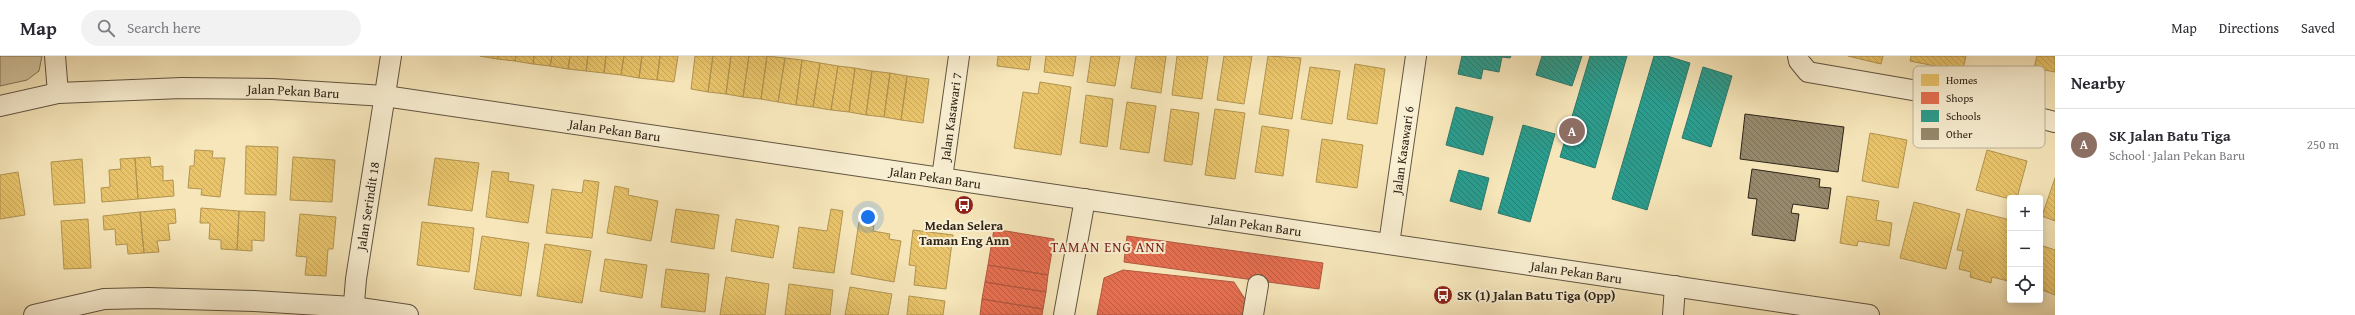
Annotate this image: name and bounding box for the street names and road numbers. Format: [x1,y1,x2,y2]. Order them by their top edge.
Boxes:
street label: Jalan Kasawari 7 [935,71,967,164]
street label: Jalan Pekan Baru [245,80,340,103]
street label: Jalan Kasawari 6 [1387,105,1419,197]
street label: Jalan Pekan Baru [566,114,662,147]
street label: Jalan Serindit 18 [351,160,384,254]
street label: Jalan Pekan Baru [886,161,982,194]
street label: Jalan Pekan Baru [1207,209,1303,241]
street label: Jalan Pekan Baru [1527,256,1623,288]

